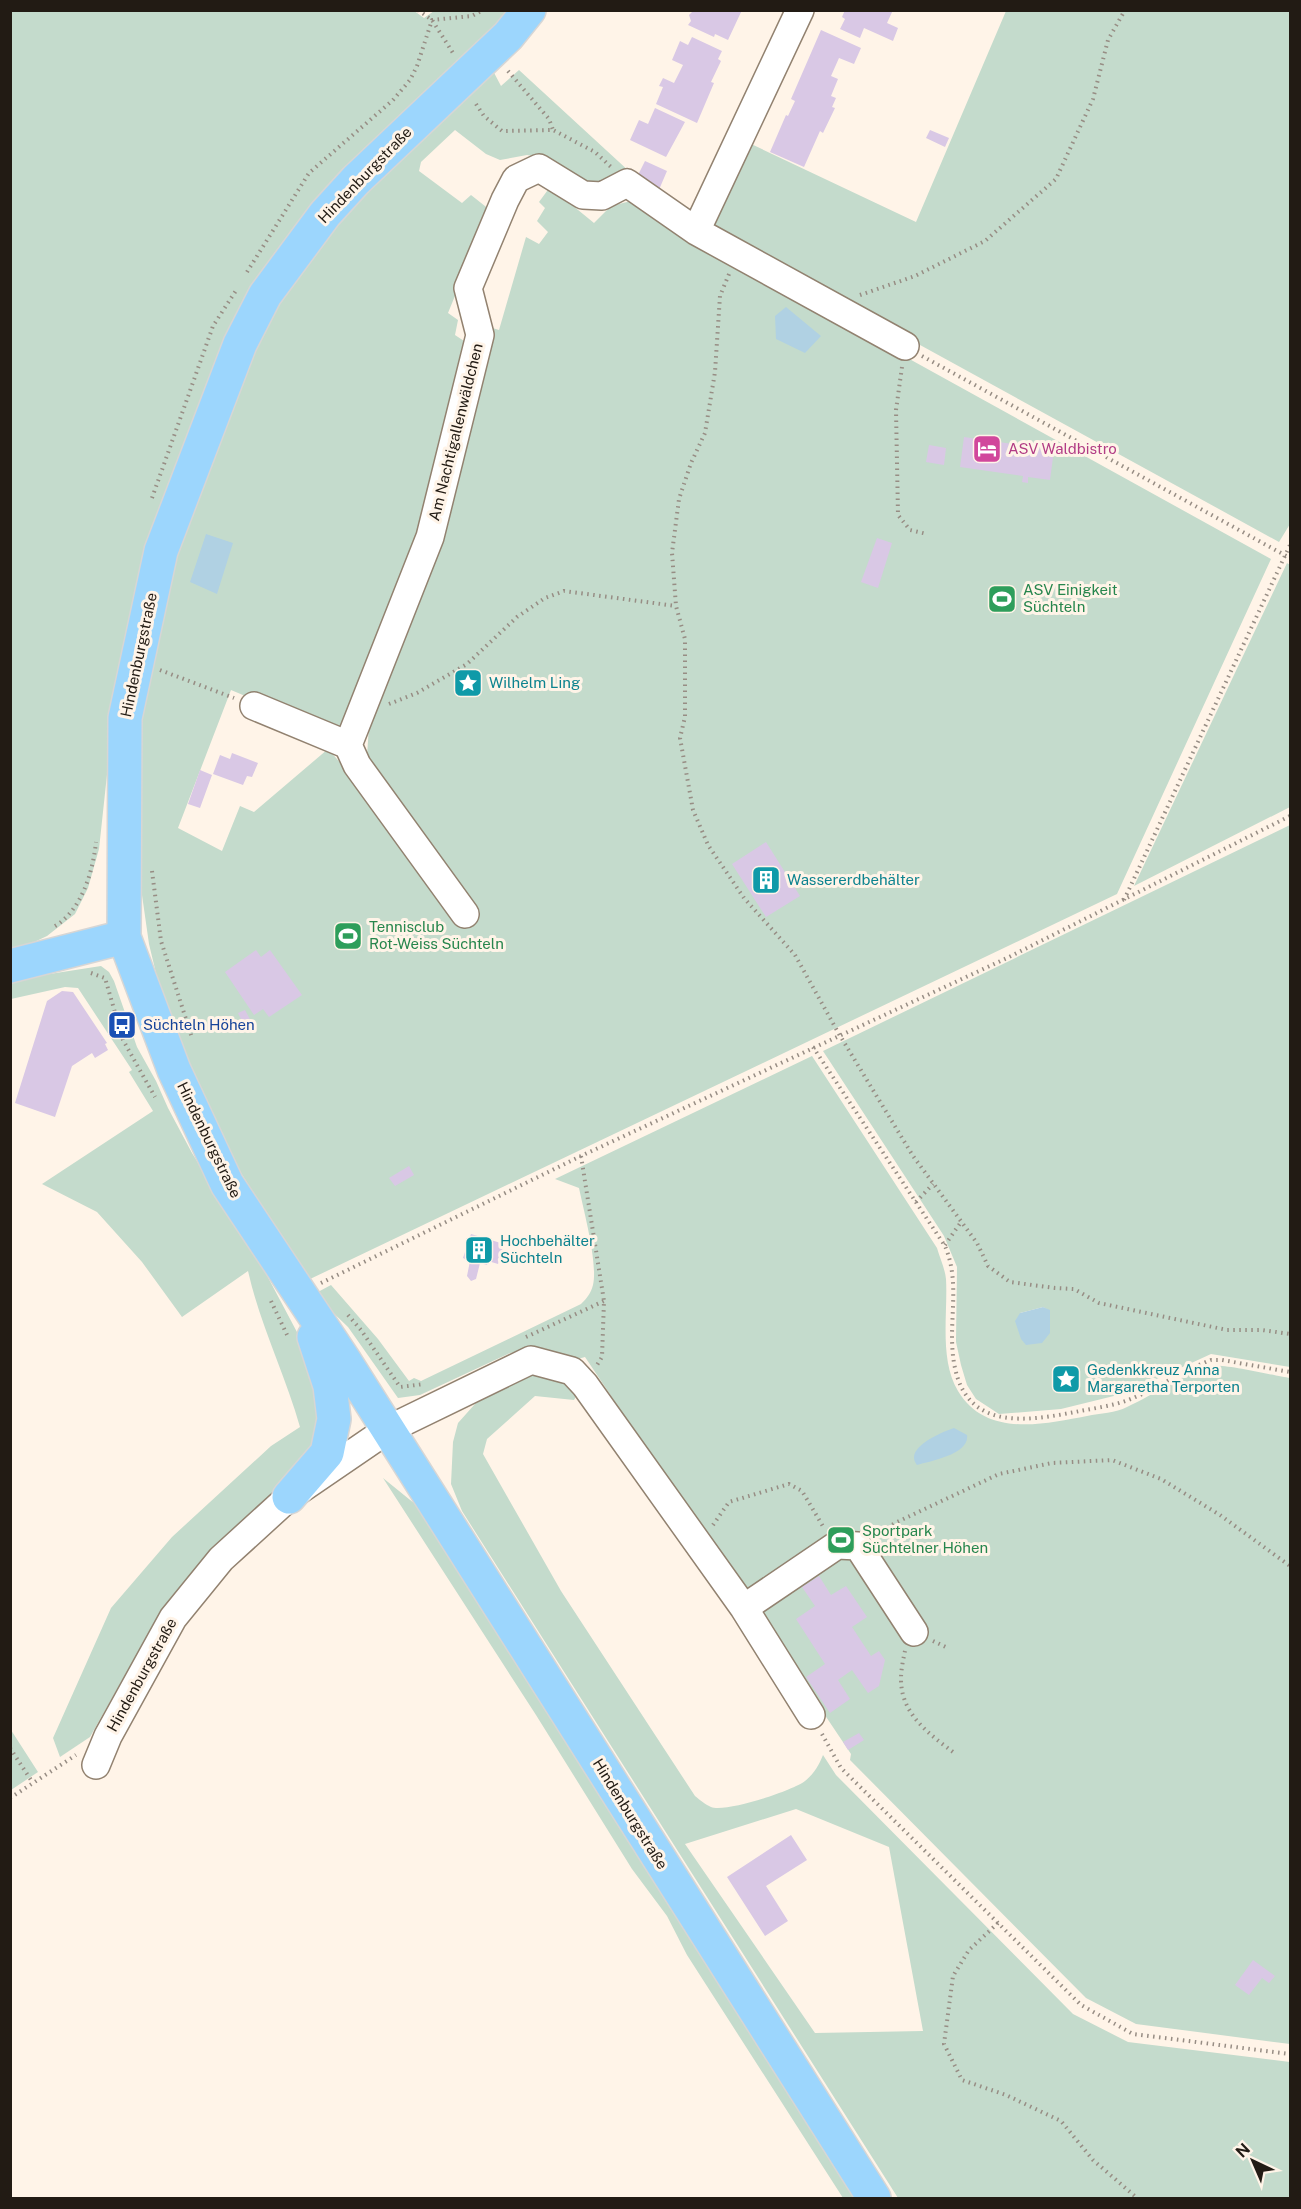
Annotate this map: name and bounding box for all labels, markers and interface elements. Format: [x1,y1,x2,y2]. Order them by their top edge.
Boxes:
street label: Hindenburgstraße [314,123,415,226]
street label: Am Nachtigallenwäldchen [425,341,486,522]
hotel icon: ASV Waldbistro [971,433,1003,465]
place label: ASV Waldbistro [1008,440,1117,457]
place label: ASV Einigkeit Süchteln [1023,581,1118,615]
sports icon: ASV Einigkeit Süchteln [986,583,1018,615]
street label: Hindenburgstraße [117,591,160,719]
place icon: Wilhelm Ling [452,667,484,699]
place label: Wilhelm Ling [489,674,580,691]
building icon: Wassererdbehälter [750,864,782,896]
place label: Wassererdbehälter [787,871,920,888]
place label: Tennisclub Rot-Weiss Süchteln [369,918,504,952]
sports icon: Tennisclub Rot-Weiss Süchteln [332,920,364,952]
bus stop icon: Süchteln Höhen [106,1009,138,1041]
place label: Süchteln Höhen [143,1016,255,1033]
street label: Hindenburgstraße [174,1079,245,1201]
place label: Hochbehälter Süchteln [500,1232,595,1266]
building icon: Hochbehälter Süchteln [463,1234,495,1266]
place label: Gedenkkreuz Anna Margaretha Terporten [1087,1361,1240,1395]
place icon: Gedenkkreuz Anna Margaretha Terporten [1050,1363,1082,1395]
place label: Sportpark Süchtelner Höhen [862,1522,988,1556]
sports icon: Sportpark Süchtelner Höhen [825,1524,857,1556]
street label: Hindenburgstraße [103,1615,180,1734]
street label: Hindenburgstraße [590,1755,671,1872]
north arrow [1223,2131,1283,2191]
text: N [1232,2139,1254,2162]

